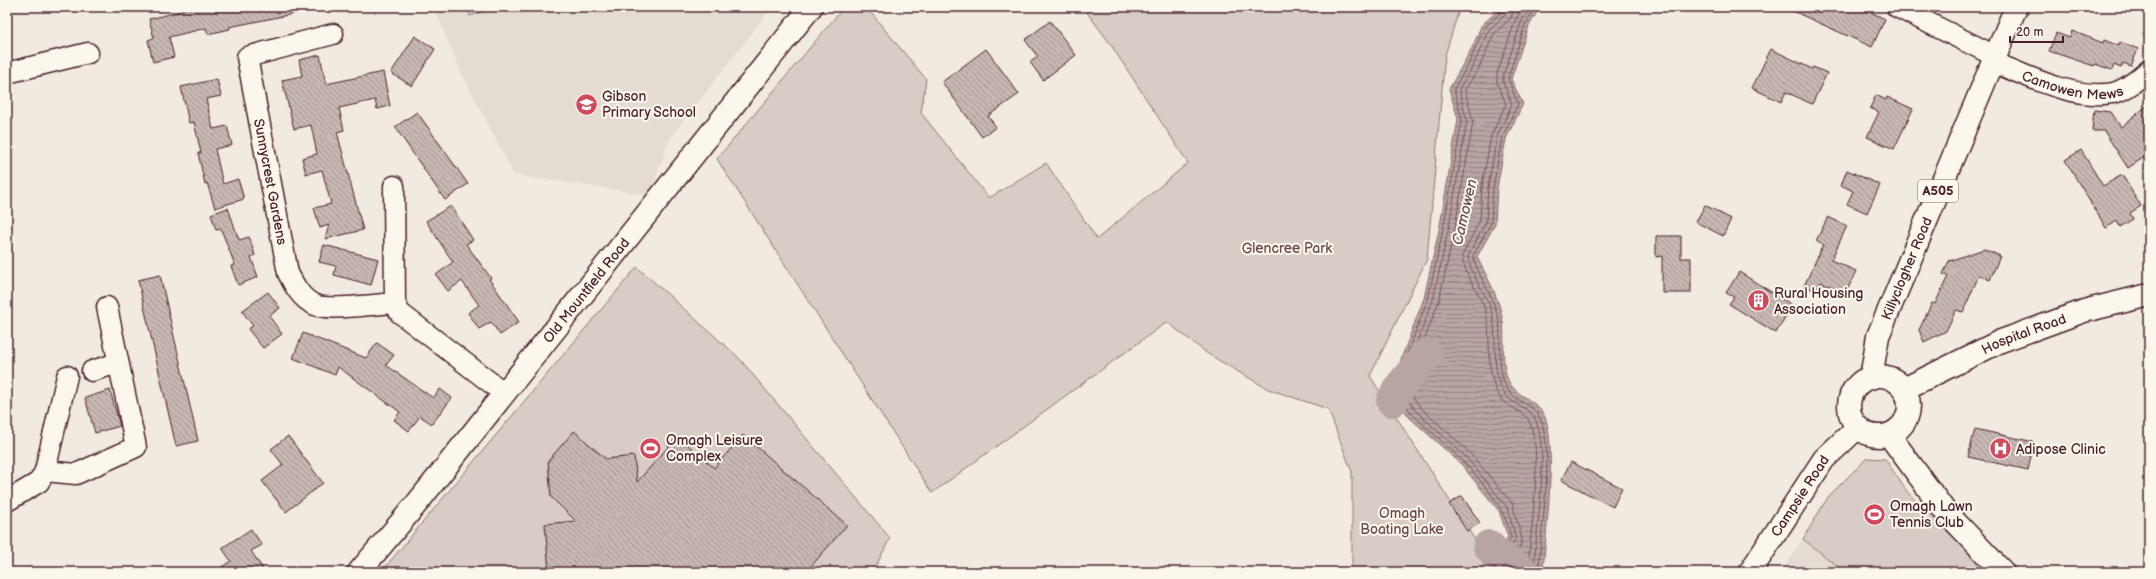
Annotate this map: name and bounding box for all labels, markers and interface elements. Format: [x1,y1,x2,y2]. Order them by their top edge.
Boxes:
scale bar [2010,18,2063,44]
text: 20 m [2016,25,2043,40]
street label: Camowen Mews [2019,67,2126,103]
place label: Gibson Primary School [602,88,696,121]
school or university icon: Gibson Primary School [574,91,600,117]
street label: Sunnycrest Gardens [250,117,291,246]
water label: Camowen [1448,177,1482,247]
road number: A505 [1918,180,1958,202]
street label: Killyclogher Road [1877,214,1935,322]
street label: Old Mountfield Road [539,234,633,346]
park label: Glencree Park [1242,240,1332,257]
place label: Rural Housing Association [1774,285,1863,318]
building icon: Rural Housing Association [1745,288,1771,314]
street label: Hospital Road [1979,310,2068,358]
place label: Omagh Leisure Complex [666,432,763,465]
sports icon: Omagh Leisure Complex [637,435,663,461]
hospital icon: Adipose Clinic [1988,436,2014,462]
place label: Adipose Clinic [2016,441,2106,458]
street label: Campsie Road [1767,452,1833,540]
place label: Omagh Lawn Tennis Club [1890,498,1973,531]
sports icon: Omagh Lawn Tennis Club [1861,501,1887,527]
park label: Omagh Boating Lake [1360,505,1444,538]

